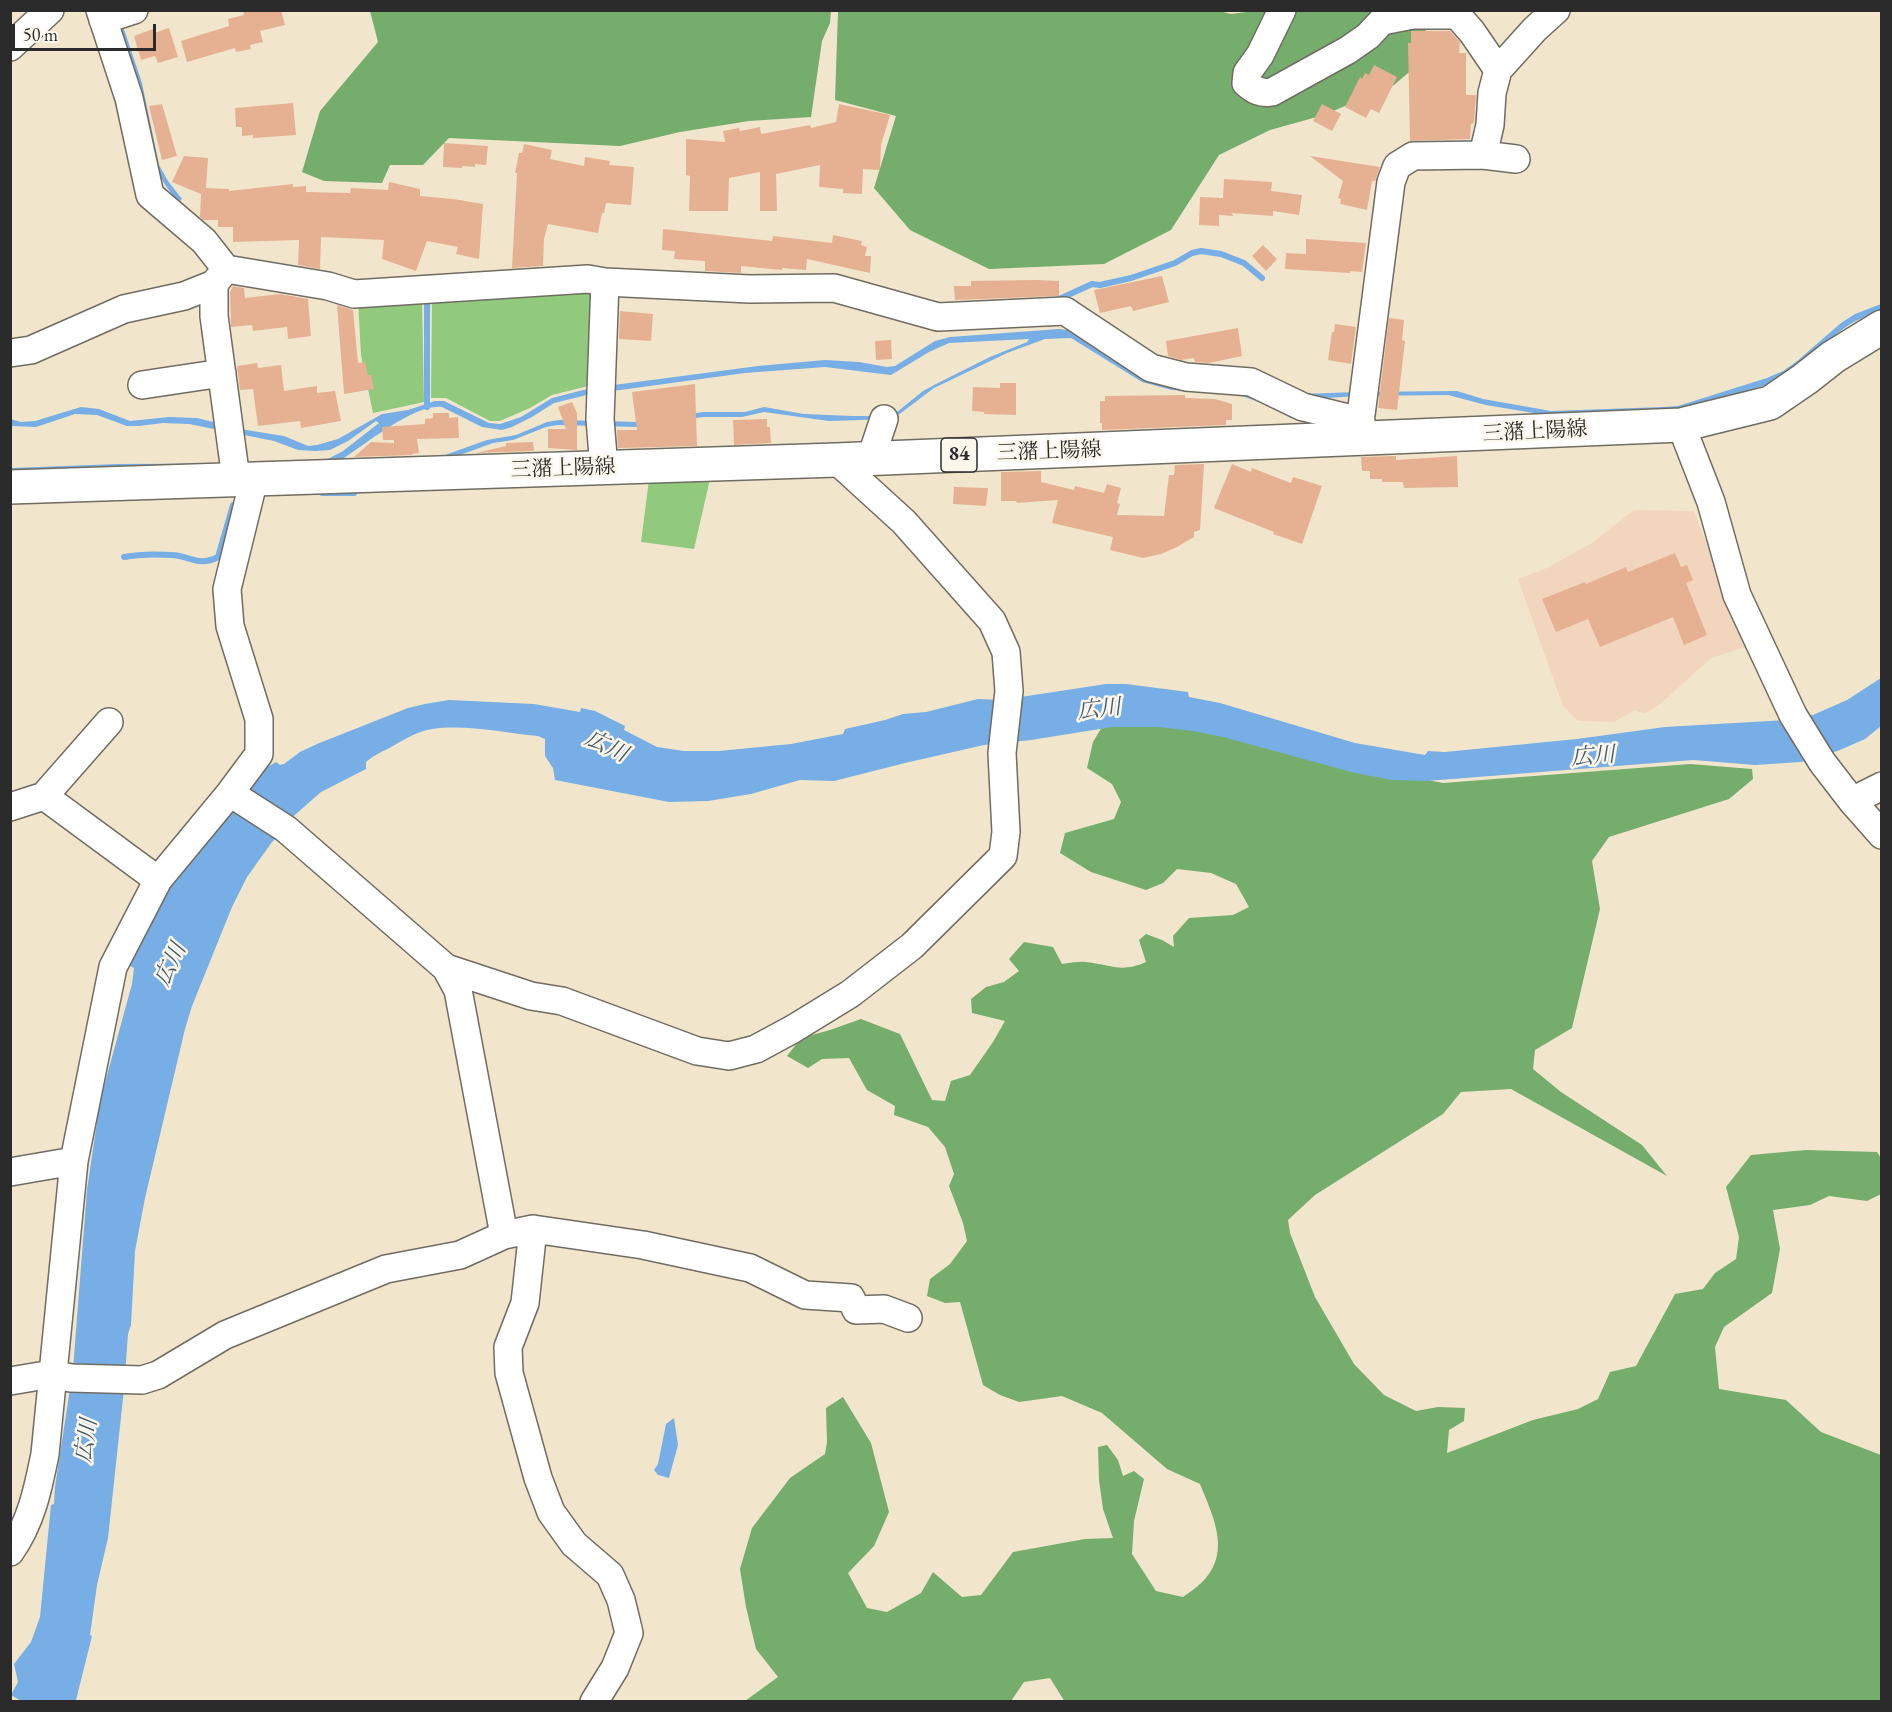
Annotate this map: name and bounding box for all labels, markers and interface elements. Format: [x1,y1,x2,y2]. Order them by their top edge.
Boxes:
scale bar [15,12,159,50]
text: 50 m [23,23,58,46]
street label: 三潴上陽線 [1482,417,1588,447]
road number: 84 [941,438,977,472]
street label: 三潴上陽線 [996,438,1102,466]
street label: 三潴上陽線 [510,455,616,483]
water label: 広川 [1076,694,1122,726]
water label: 広川 [580,726,632,768]
water label: 広川 [1570,742,1616,772]
water label: 広川 [150,939,192,991]
water label: 広川 [71,1417,103,1465]

